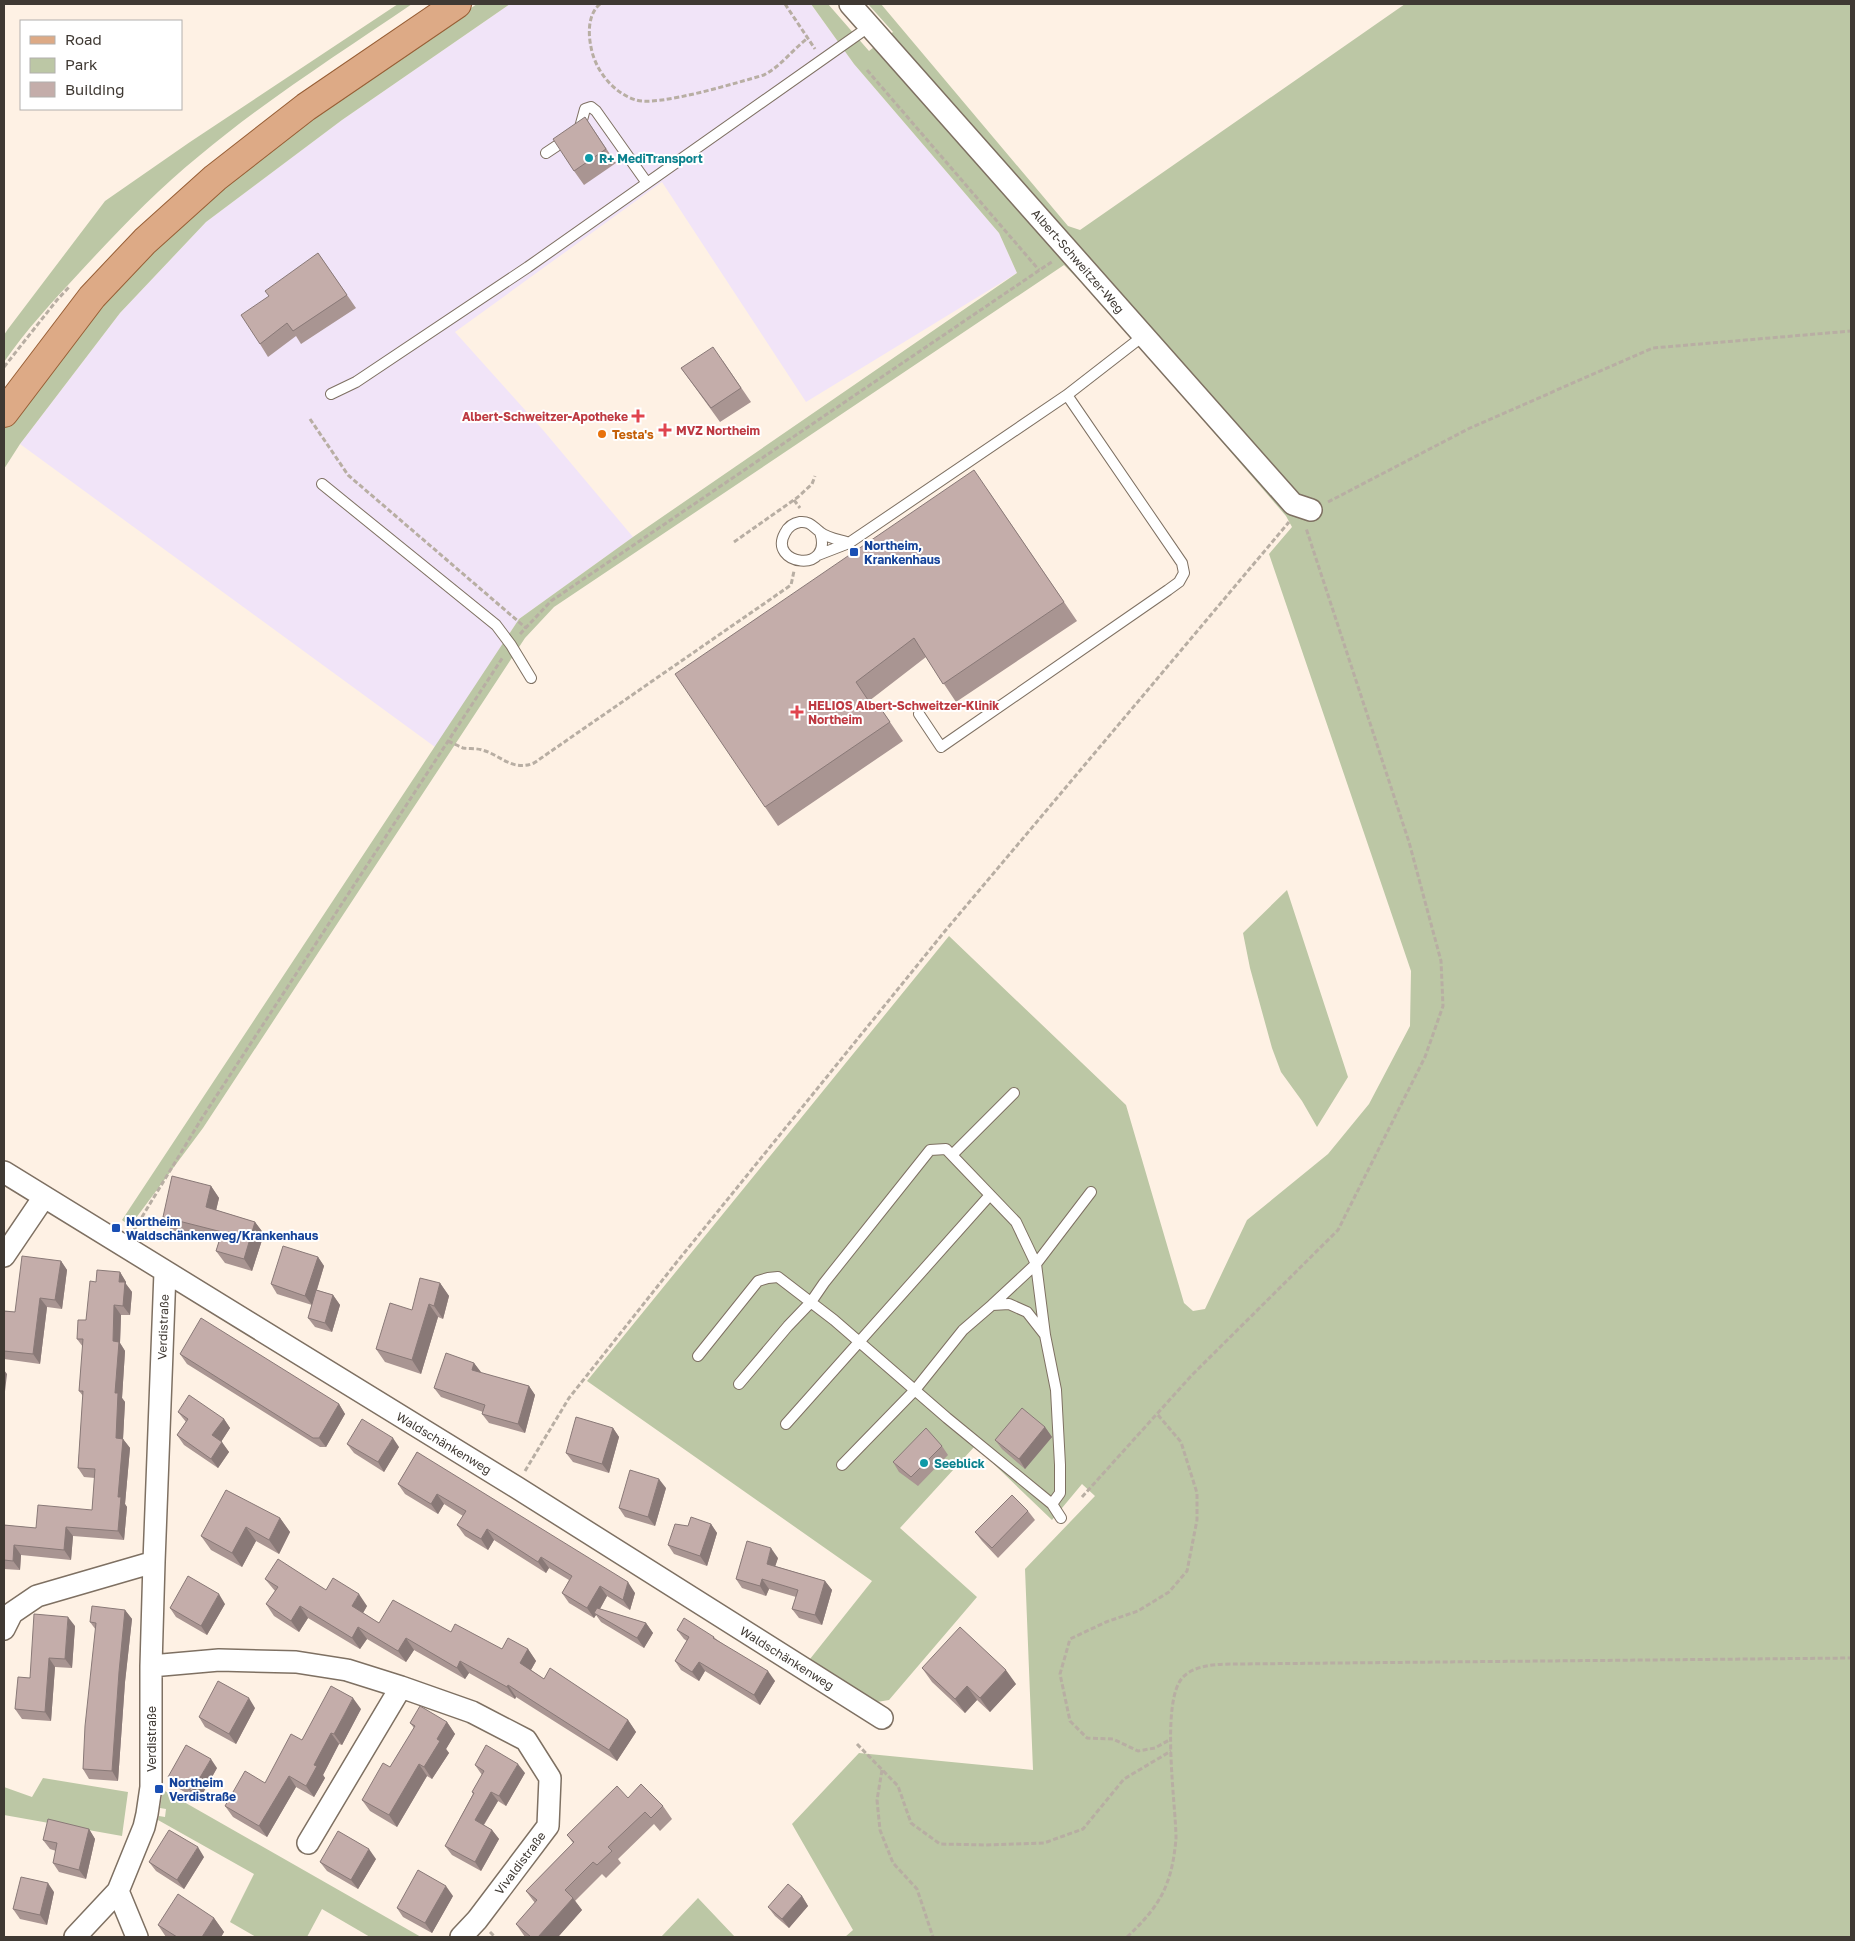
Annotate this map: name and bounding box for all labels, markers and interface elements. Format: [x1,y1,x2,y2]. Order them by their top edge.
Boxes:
legend [20,20,182,110]
text: Road [65,30,102,48]
text: Park [65,55,98,73]
text: Building [65,80,125,98]
place label: R+ MediTransport [599,151,703,166]
marker: R+ MediTransport [583,152,595,164]
street label: Albert-Schweitzer-Weg [1029,206,1127,316]
place label: Albert-Schweitzer-Apotheke [462,409,628,424]
marker: Albert-Schweitzer-Apotheke [632,410,644,422]
marker: MVZ Northeim [658,423,672,437]
place label: MVZ Northeim [676,423,760,438]
place label: Testa's [612,427,654,442]
marker: Testa's [596,428,608,440]
place label: Northeim, Krankenhaus [864,538,941,567]
marker: Northeim, Krankenhaus [848,546,860,558]
place label: HELIOS Albert-Schweitzer-Klinik Northeim [808,698,999,727]
marker: HELIOS Albert-Schweitzer-Klinik Northeim [790,705,804,719]
place label: Northeim Waldschänkenweg/Krankenhaus [126,1214,319,1243]
marker: Northeim Waldschänkenweg/Krankenhaus [110,1222,122,1234]
street label: Verdistraße [154,1294,172,1360]
street label: Waldschänkenweg [394,1409,494,1477]
place label: Seeblick [934,1456,985,1471]
marker: Seeblick [918,1457,930,1469]
street label: Waldschänkenweg [737,1623,837,1693]
street label: Verdistraße [144,1706,159,1772]
place label: Northeim Verdistraße [169,1775,236,1804]
marker: Northeim Verdistraße [153,1783,165,1795]
street label: Vivaldistraße [491,1828,549,1898]

